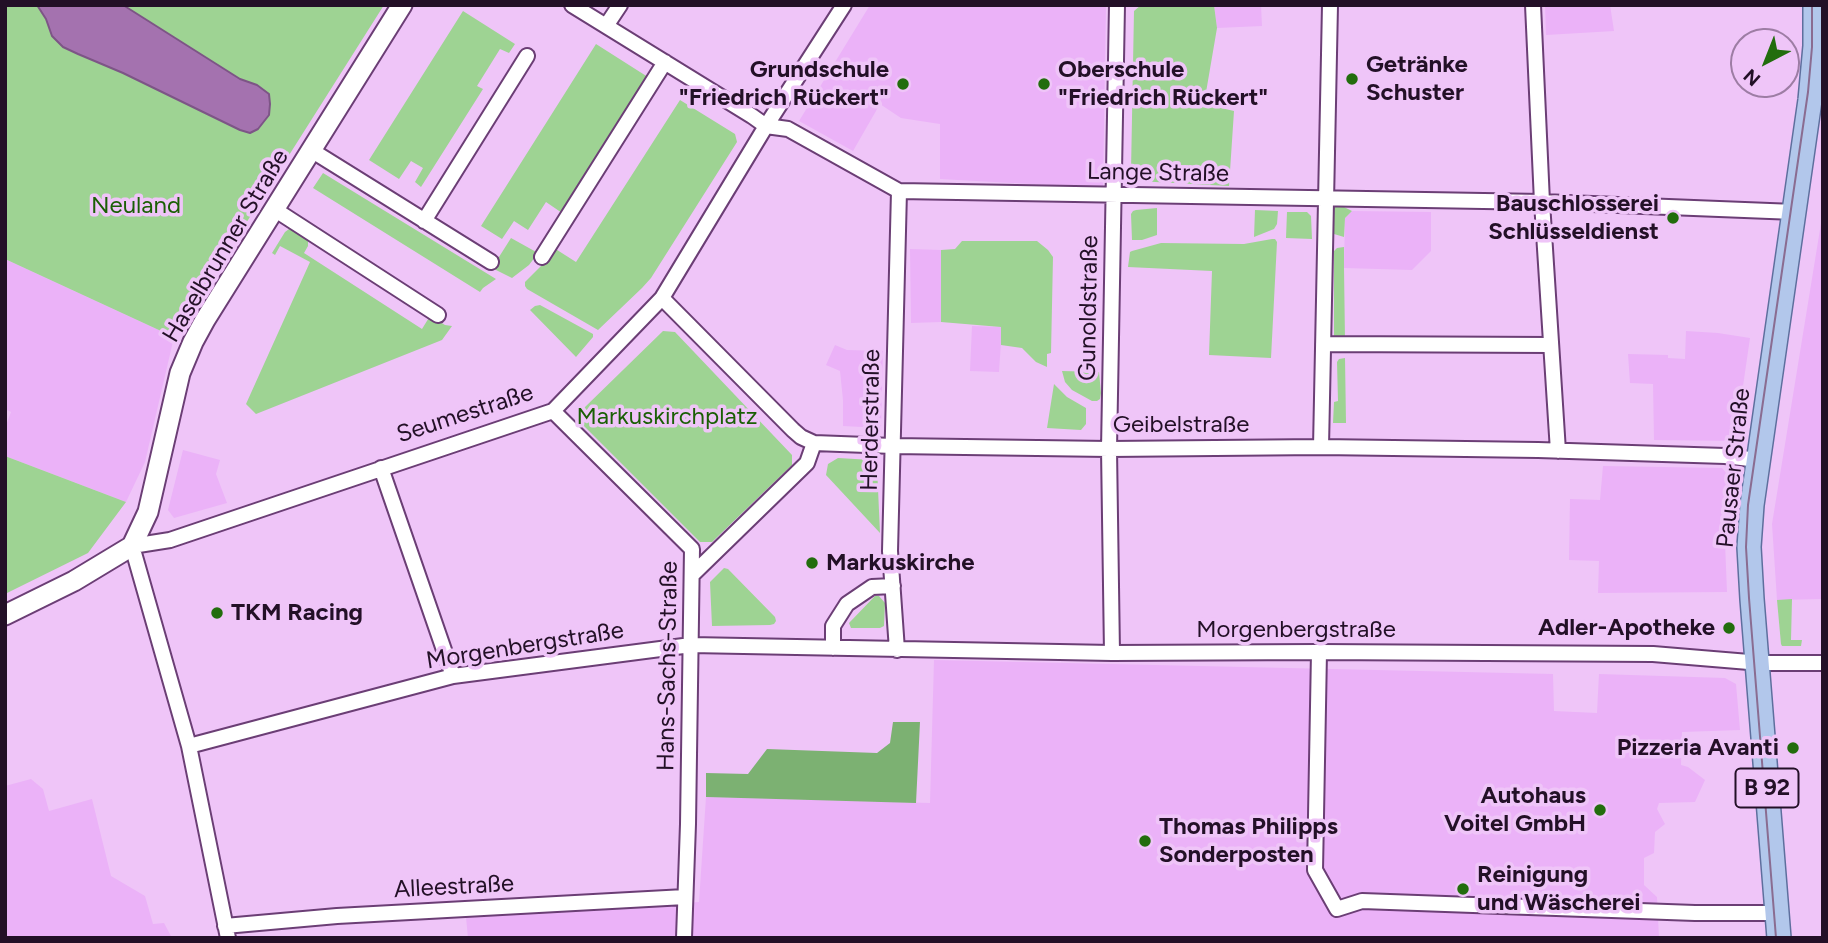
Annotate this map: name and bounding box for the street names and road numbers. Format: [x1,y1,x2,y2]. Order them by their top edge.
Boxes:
street label: Haselbrunner Straße [157,144,295,348]
street label: Lange Straße [1087,157,1229,189]
street label: Gunoldstraße [1073,235,1105,381]
street label: Herderstraße [855,349,887,491]
street label: Seumestraße [393,378,537,450]
street label: Pausaer Straße [1711,387,1757,549]
street label: Geibelstraße [1113,411,1249,439]
street label: Hans-Sachs-Straße [652,561,684,771]
street label: Morgenbergstraße [424,616,626,676]
street label: Morgenbergstraße [1196,616,1396,644]
road number: B 92 [1736,768,1798,808]
street label: Alleestraße [393,869,515,905]

